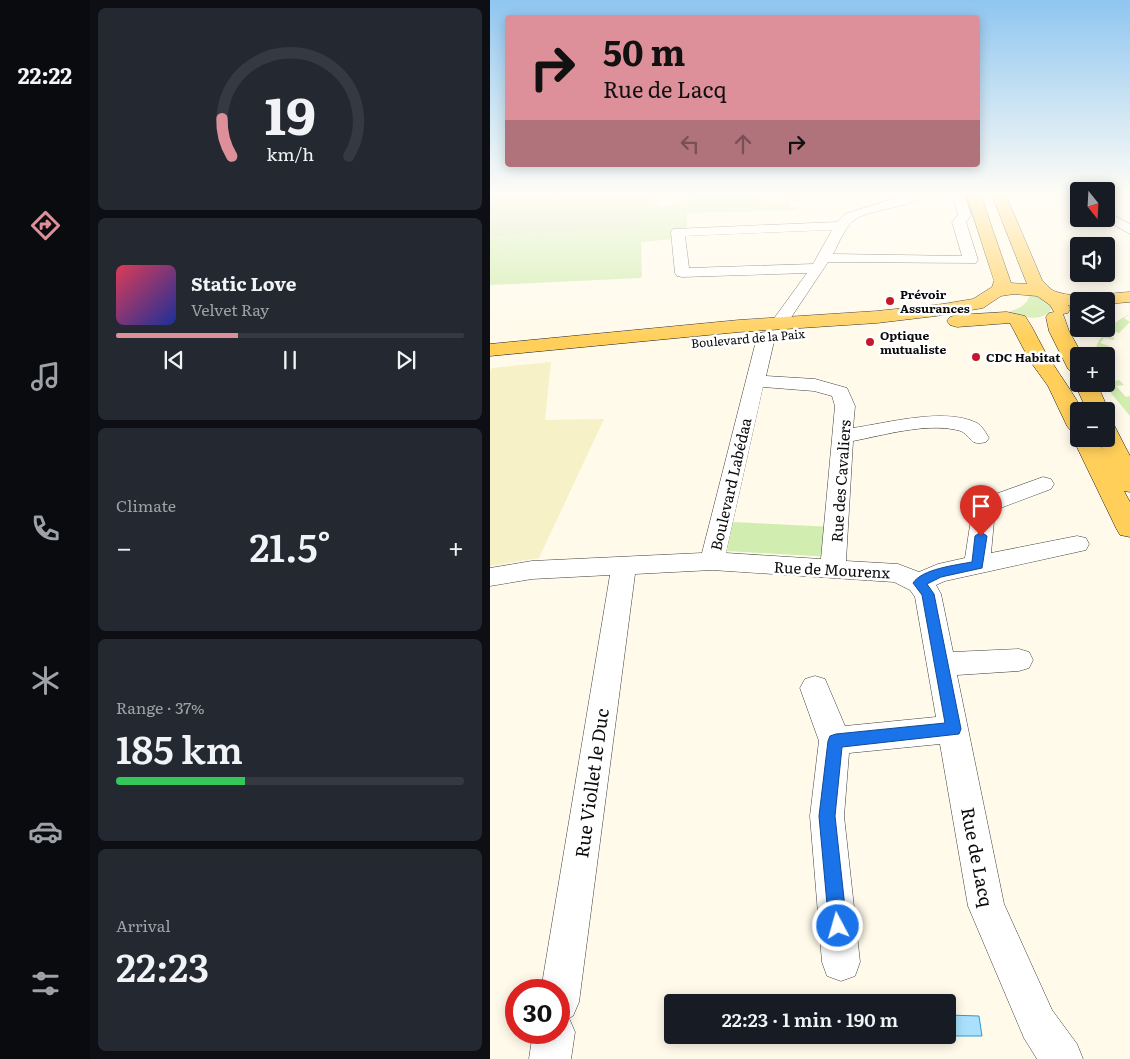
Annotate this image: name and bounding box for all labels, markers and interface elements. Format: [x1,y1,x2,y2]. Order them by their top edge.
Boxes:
text: 50 m [603,25,686,77]
icon: right [520,35,585,100]
text: 22:22 [18,58,72,91]
text: Rue de Lacq [603,72,727,105]
text: 19 [264,74,316,151]
icon: left [676,130,704,158]
icon: ahead [729,130,757,158]
icon: right [782,130,810,158]
text: km/h [266,140,314,167]
north arrow [1070,182,1115,228]
map controls [1070,182,1115,447]
icon: directions [28,208,63,243]
button: sound [1070,237,1115,282]
text: Static Love [191,269,296,297]
place label: Prévoir Assurances [900,285,970,317]
button: layers [1070,292,1115,337]
marker: Prévoir Assurances [884,295,896,307]
text: Velvet Ray [191,297,269,321]
street label: Boulevard de la Paix [690,324,806,352]
place label: Optique mutualiste [880,326,946,358]
marker: Optique mutualiste [864,336,876,348]
icon: previous [160,346,188,374]
icon: pause [276,346,304,374]
icon: next [392,346,420,374]
button: + [1070,347,1115,392]
place label: CDC Habitat [986,348,1061,366]
marker: CDC Habitat [970,351,982,363]
icon: music [28,359,63,394]
button: − [1070,402,1115,447]
street label: Boulevard Labédaa [704,414,757,553]
street label: Rue des Cavaliers [824,419,856,543]
pin [960,485,1002,536]
icon: arrive [967,492,995,520]
text: Climate [116,493,176,517]
icon: phone [28,511,63,546]
text: 21.5° [249,517,331,574]
text: − [116,525,132,567]
text: + [448,525,464,567]
street label: Rue de Mourenx [773,554,891,584]
icon: climate [28,663,63,698]
text: Range · 37% [116,695,205,719]
street label: Rue Viollet le Duc [567,707,615,859]
text: 185 km [116,719,243,776]
street label: Rue de Lacq [955,805,1001,909]
icon: car [28,814,63,849]
position arrow [811,899,863,951]
text: Arrival [116,913,171,937]
text: 22:23 [116,937,209,994]
icon: filters [28,966,63,1001]
speed limit sign: 30 [505,979,570,1044]
text: 22:23 · 1 min · 190 m [722,1005,898,1033]

